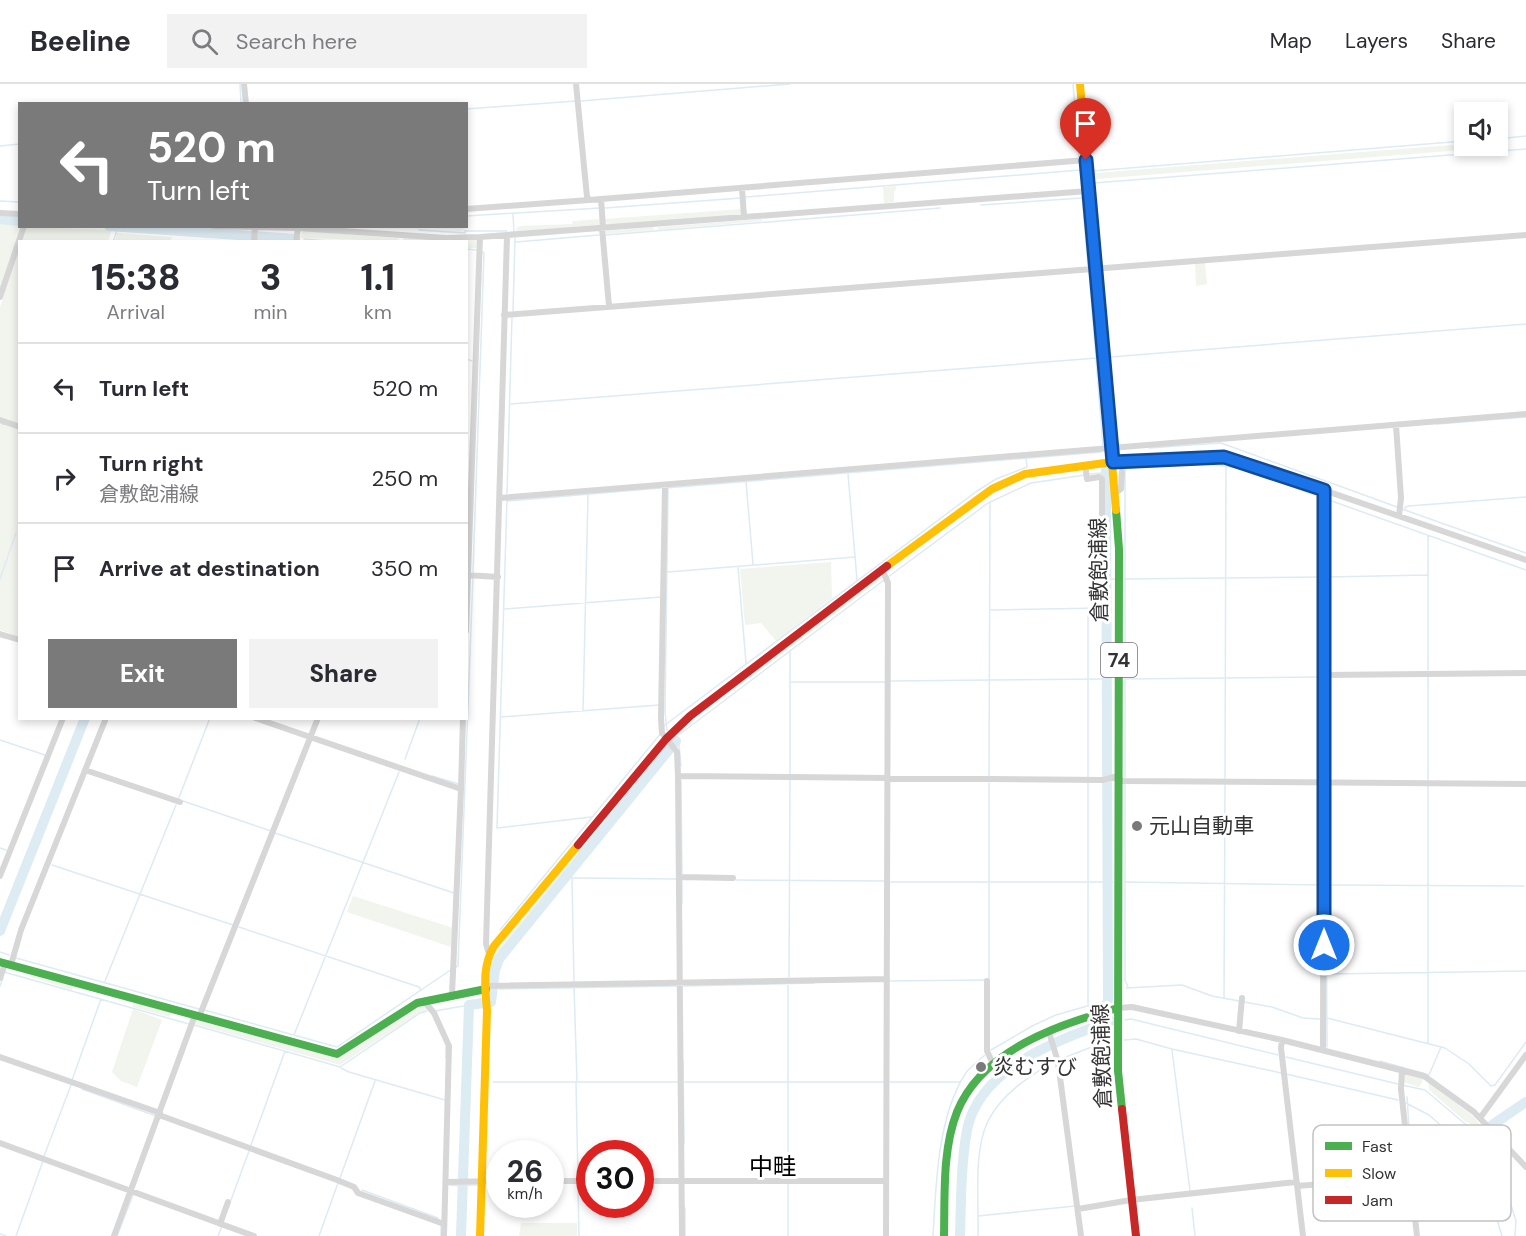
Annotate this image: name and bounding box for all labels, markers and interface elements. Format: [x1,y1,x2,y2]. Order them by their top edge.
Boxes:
search box [167,14,587,68]
text: Beeline [30,23,131,60]
icon: search [188,25,221,58]
text: Search here [236,27,357,56]
text: Map [1270,27,1312,55]
text: Layers [1345,27,1408,55]
text: Share [1441,27,1496,55]
pin [1060,98,1111,160]
map controls [1454,102,1508,156]
button: sound [1454,102,1508,156]
icon: arrive [1069,107,1102,140]
text: 520 m [147,120,276,175]
icon: left [48,126,126,204]
text: Turn left [147,173,250,208]
text: 15:38 [91,254,181,301]
text: 3 [260,254,281,301]
text: 1.1 [360,254,395,301]
text: Arrival [107,299,165,325]
text: min [253,299,288,325]
text: km [364,299,392,325]
icon: left [48,372,81,405]
text: Turn left [99,374,189,403]
text: 520 m [372,374,438,403]
text: Turn right [99,449,204,478]
icon: right [48,462,81,495]
text: 250 m [371,464,438,493]
text: 倉敷飽浦線 [99,481,199,507]
street label: 倉敷飽浦線 [1084,517,1114,623]
icon: arrive [48,552,81,585]
text: Arrive at destination [99,554,320,583]
text: 350 m [371,554,438,583]
button: Exit [48,639,237,708]
button: Share [249,639,438,708]
road number: 74 [1101,643,1137,677]
place label: 元山自動車 [1149,812,1254,840]
marker: 元山自動車 [1130,819,1144,833]
position arrow [1292,913,1356,977]
street label: 倉敷飽浦線 [1086,1003,1118,1109]
place label: 炎むすび [993,1053,1077,1081]
marker: 炎むすび [974,1060,988,1074]
legend [1313,1125,1511,1221]
text: Fast [1362,1136,1393,1157]
speed limit sign: 30 [576,1140,654,1218]
district label: 中畦 [749,1151,797,1182]
text: 26 [507,1152,543,1191]
text: Slow [1362,1163,1396,1184]
text: km/h [507,1184,543,1204]
text: Jam [1362,1190,1393,1211]

